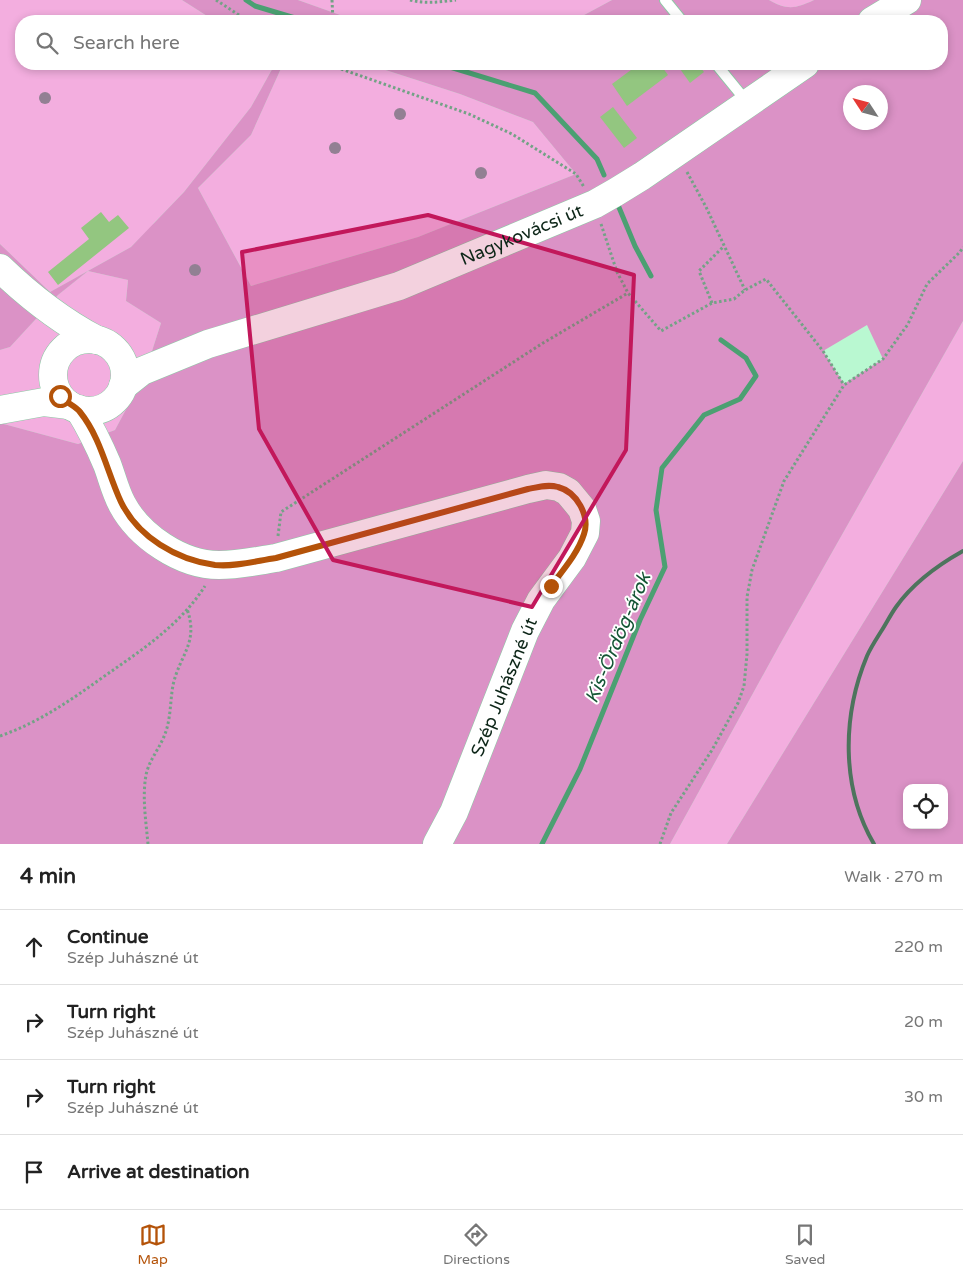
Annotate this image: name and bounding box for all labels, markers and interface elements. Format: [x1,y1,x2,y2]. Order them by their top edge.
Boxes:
search box [15,15,948,70]
icon: search [33,29,61,57]
text: Search here [73,32,180,54]
north arrow [843,85,888,130]
street label: Nagykovácsi út [457,199,586,270]
route start [49,385,72,408]
water label: Kis-Ördög-árok [581,568,656,706]
route end [540,575,563,598]
street label: Szép Juhászné út [466,614,542,760]
map controls [903,784,948,829]
button: locate [903,784,948,829]
text: 4 min [20,864,76,889]
text: Walk · 270 m [844,867,943,887]
text: Continue [67,926,149,948]
icon: ahead [20,933,48,961]
text: 220 m [894,937,943,957]
text: Szép Juhászné út [67,948,199,968]
text: Turn right [67,1001,155,1023]
icon: right [20,1008,48,1036]
text: 20 m [904,1012,943,1032]
text: Szép Juhászné út [67,1023,199,1043]
text: Turn right [67,1076,155,1098]
icon: right [20,1083,48,1111]
text: 30 m [904,1087,943,1107]
text: Szép Juhászné út [67,1098,199,1118]
icon: arrive [20,1158,48,1186]
text: Arrive at destination [67,1161,250,1183]
tab: Map [138,1221,168,1268]
tab: Directions [443,1221,510,1268]
tab: Saved [785,1221,825,1268]

